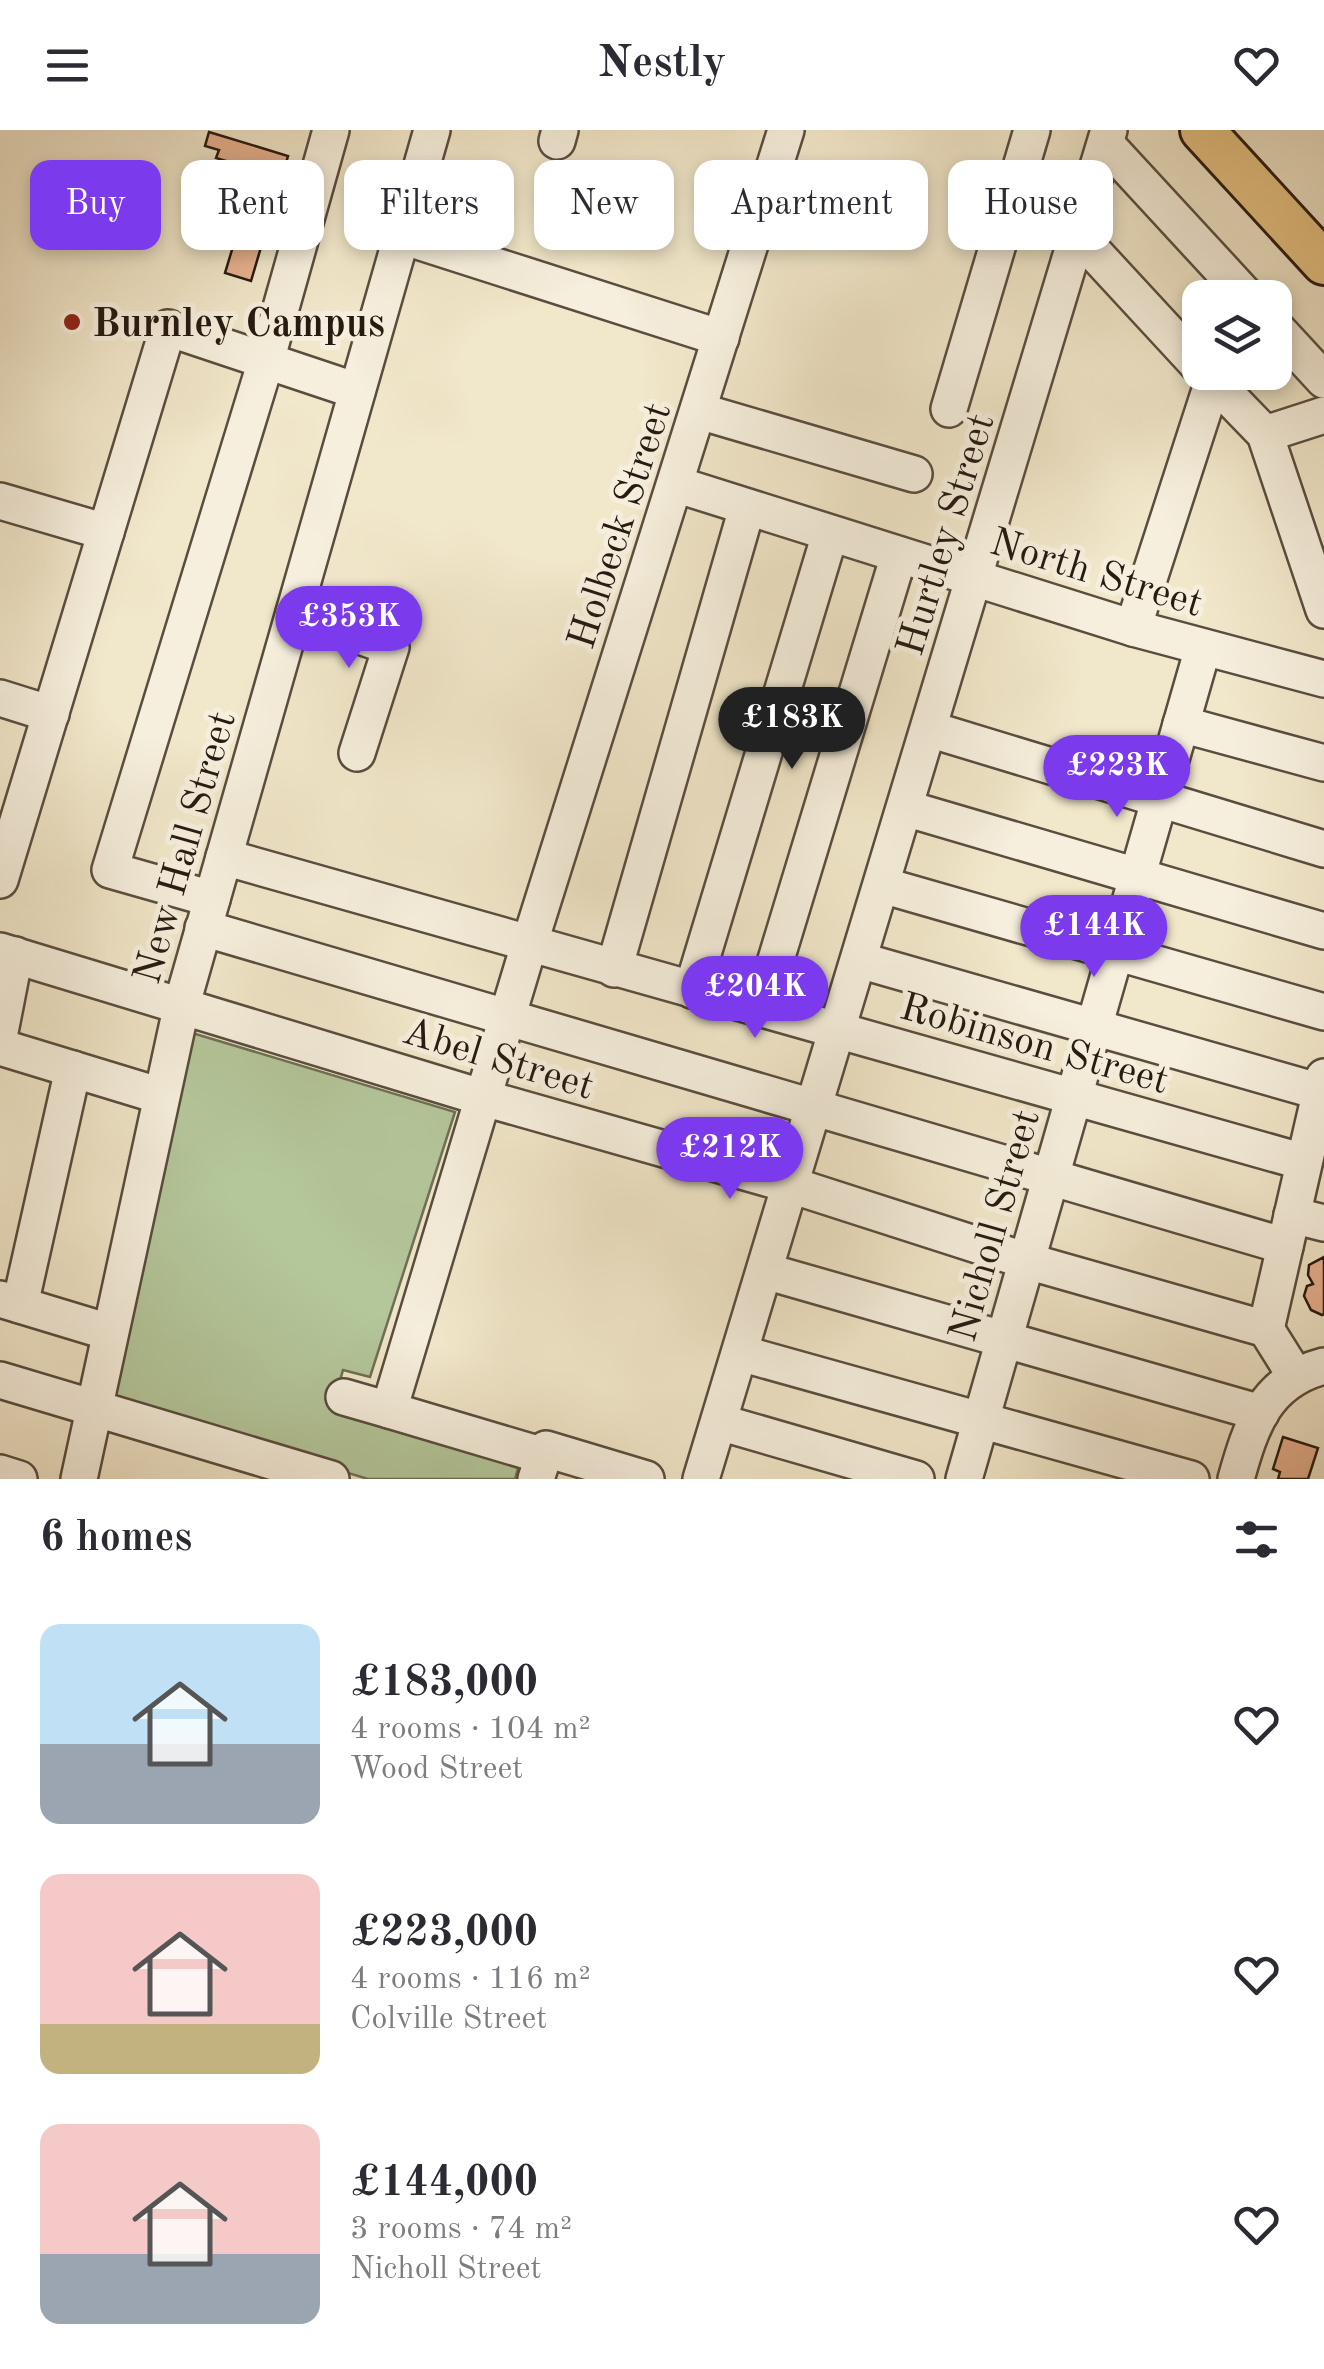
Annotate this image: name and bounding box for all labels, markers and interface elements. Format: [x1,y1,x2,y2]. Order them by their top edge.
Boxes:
icon: menu [40,38,95,93]
icon: heart [1229,38,1284,93]
text: Nestly [598,42,726,87]
chip: Buy [30,160,161,250]
chip: Rent [181,160,324,250]
chip: Filters [344,160,514,250]
chip: New [534,160,674,250]
chip: Apartment [694,160,928,250]
chip: House [948,160,1113,250]
map controls [1182,280,1292,390]
button: layers [1182,280,1292,390]
place label: Burnley Campus [92,306,385,346]
marker: Burnley Campus [61,311,83,333]
street label: Holbeck Street [563,398,680,654]
street label: Hurtley Street [892,409,1004,661]
street label: North Street [985,524,1207,626]
pin: £353K [279,586,419,671]
text: £353K [297,602,401,634]
pin: £183K [722,687,862,772]
text: £183K [740,703,844,735]
street label: New Hall Street [129,707,245,989]
pin: £223K [1047,735,1187,820]
text: £223K [1065,751,1169,783]
pin: £144K [1024,895,1164,980]
text: £144K [1042,911,1146,943]
pin: £204K [685,956,825,1041]
text: £204K [703,972,807,1004]
street label: Robinson Street [895,988,1173,1103]
street label: Abel Street [398,1013,598,1109]
street label: Nicholl Street [945,1106,1049,1347]
pin: £212K [660,1117,800,1202]
text: £212K [678,1133,782,1165]
icon: filters [1229,1512,1284,1567]
text: 6 homes [40,1518,192,1560]
text: £183,000 [350,1663,538,1705]
icon: home [120,1664,240,1784]
icon: heart [1229,1697,1284,1752]
text: 4 rooms · 104 m² [350,1714,591,1746]
text: Wood Street [350,1754,523,1786]
text: £223,000 [350,1913,538,1955]
icon: home [120,1914,240,2034]
icon: heart [1229,1947,1284,2002]
text: 4 rooms · 116 m² [350,1964,591,1996]
text: Colville Street [350,2004,547,2036]
text: £144,000 [350,2163,538,2205]
icon: home [120,2164,240,2284]
icon: heart [1229,2197,1284,2252]
text: 3 rooms · 74 m² [350,2214,572,2246]
text: Nicholl Street [350,2254,542,2286]

